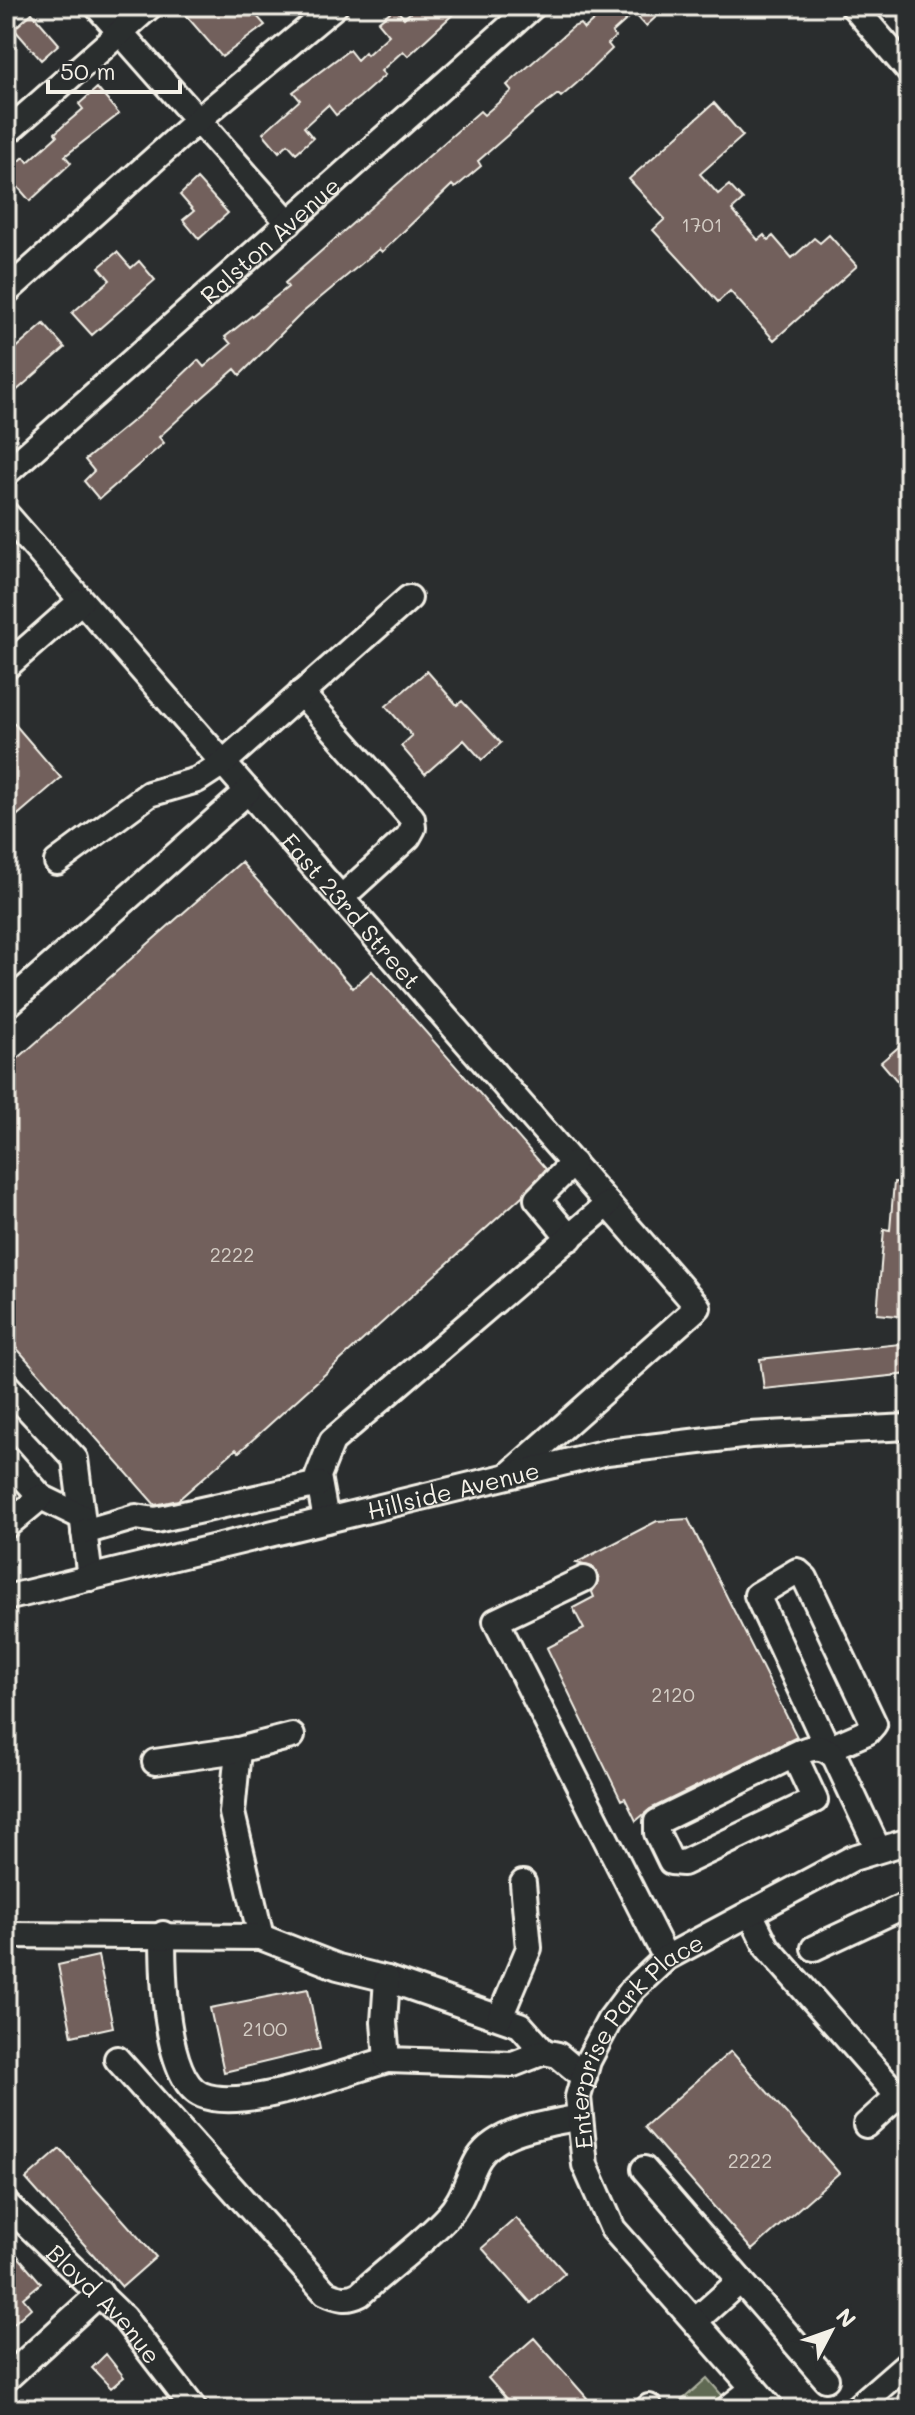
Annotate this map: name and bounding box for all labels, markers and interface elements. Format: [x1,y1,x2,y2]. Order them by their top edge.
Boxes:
scale bar [48,44,180,94]
text: 50 m [60,55,116,86]
street label: Ralston Avenue [193,169,346,310]
house number: 1701 [681,211,723,237]
street label: East 23rd Street [275,826,428,995]
house number: 2222 [210,1241,254,1267]
street label: Hillside Avenue [364,1454,542,1525]
house number: 2120 [651,1681,695,1707]
street label: Enterprise Park Place [563,1926,708,2151]
house number: 2100 [243,2015,287,2041]
house number: 2222 [728,2147,772,2173]
street label: Bloyd Avenue [41,2237,168,2369]
north arrow [791,2291,871,2371]
text: N [830,2302,863,2333]

